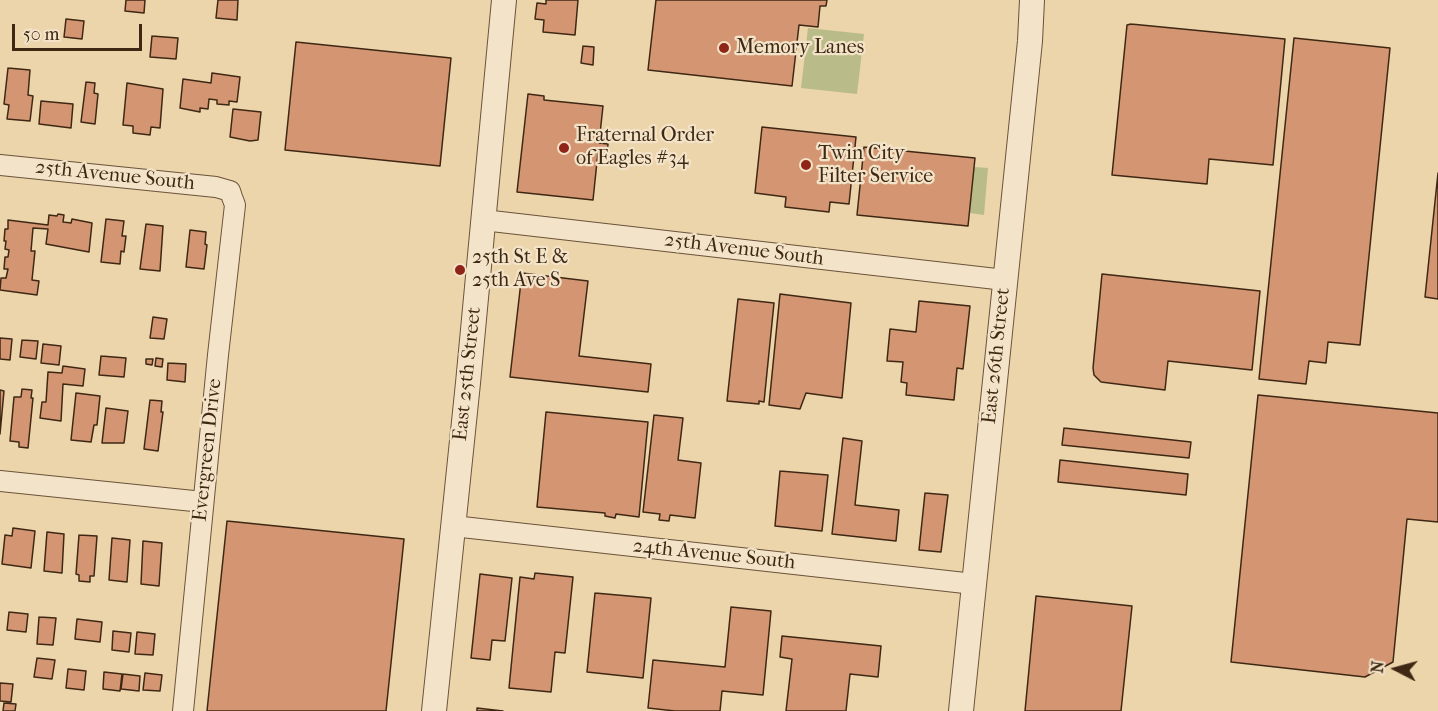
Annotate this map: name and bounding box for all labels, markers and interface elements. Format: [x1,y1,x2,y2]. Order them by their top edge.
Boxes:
scale bar [15,12,146,50]
text: 50 m [23,24,59,45]
place label: Memory Lanes [736,36,864,60]
marker: Memory Lanes [717,41,731,55]
place label: Fraternal Order of Eagles #34 [576,124,714,171]
marker: Fraternal Order of Eagles #34 [557,141,571,155]
place label: Twin City Filter Service [818,142,933,189]
street label: 25th Avenue South [34,156,196,196]
marker: Twin City Filter Service [799,158,813,172]
street label: 25th Avenue South [663,228,825,272]
place label: 25th St E & 25th Ave S [472,246,568,293]
marker: 25th St E & 25th Ave S [453,263,467,277]
street label: East 26th Street [978,287,1016,425]
street label: East 25th Street [449,306,487,442]
street label: Evergreen Drive [189,377,227,523]
street label: 24th Avenue South [631,535,797,575]
north arrow [1366,639,1426,699]
text: N [1368,660,1388,674]

